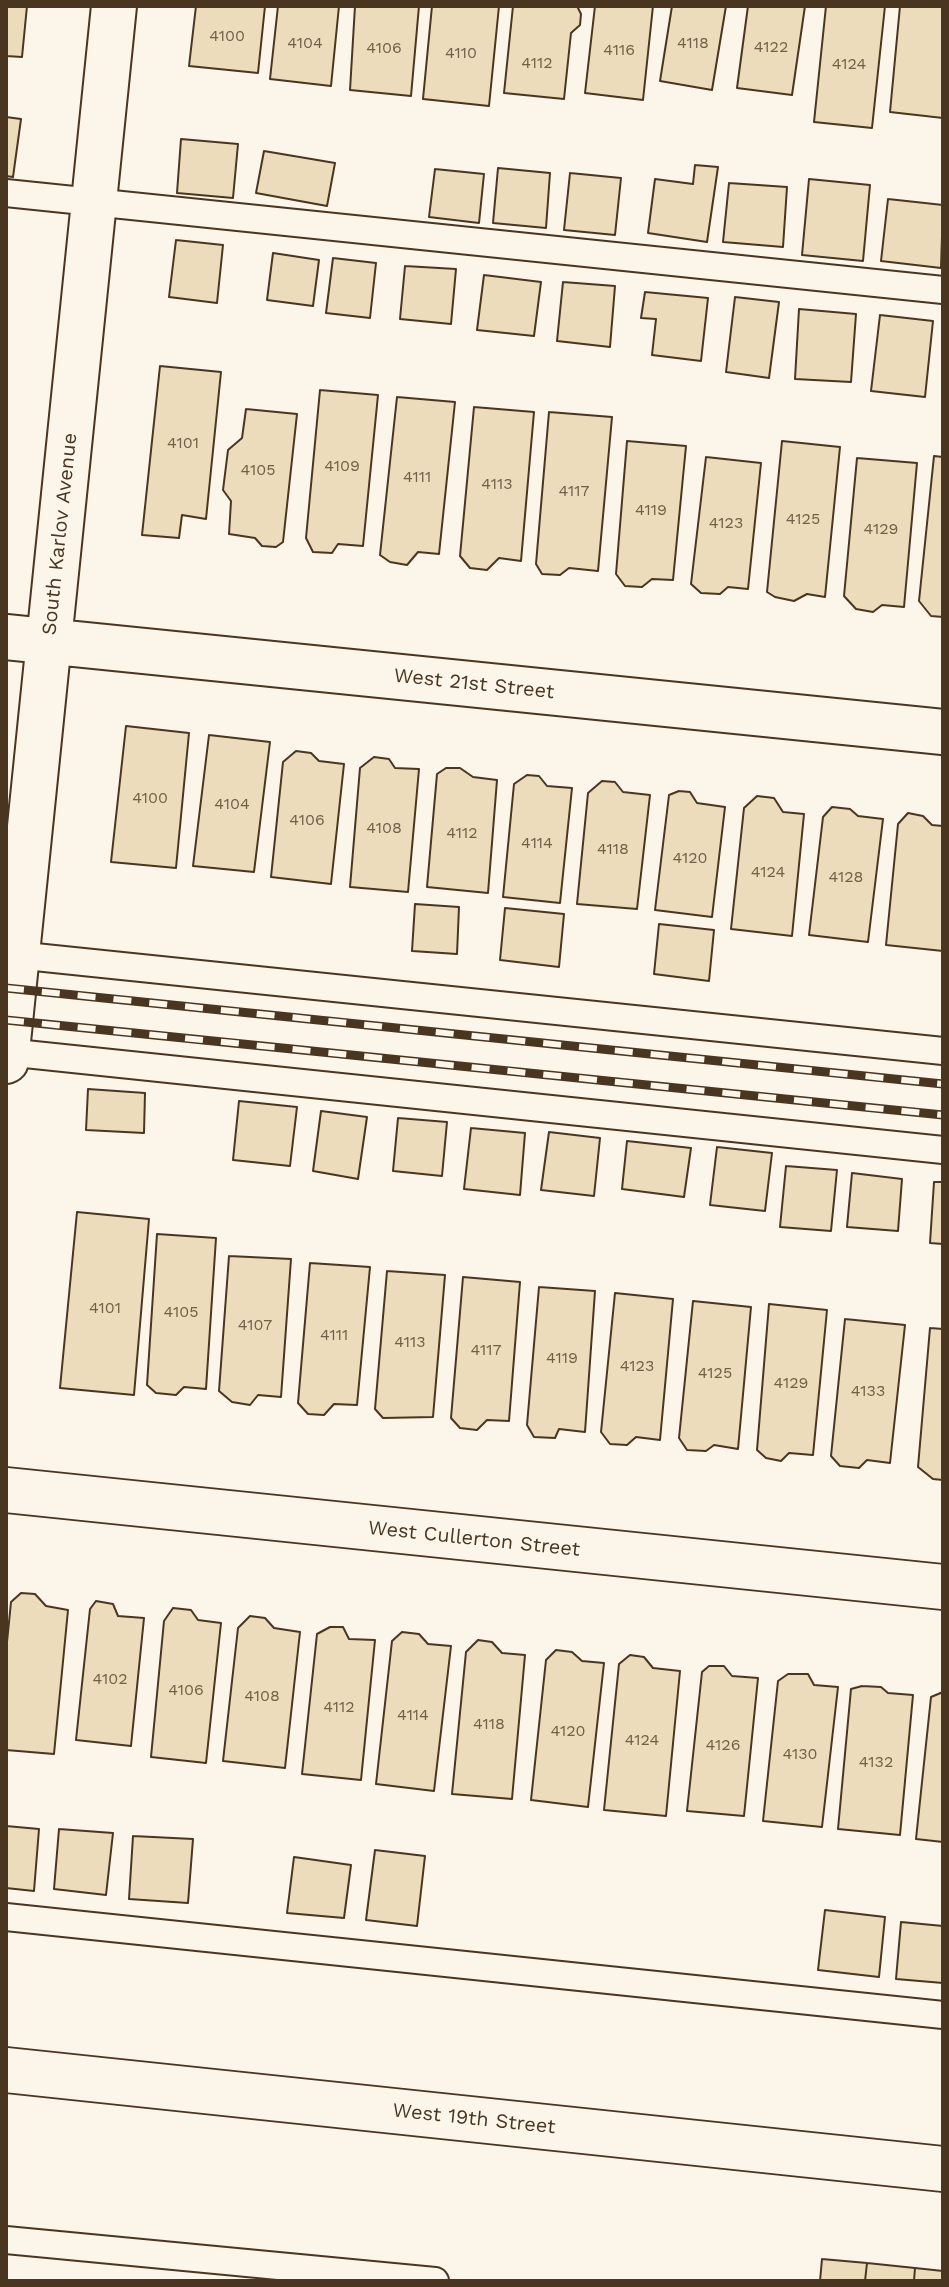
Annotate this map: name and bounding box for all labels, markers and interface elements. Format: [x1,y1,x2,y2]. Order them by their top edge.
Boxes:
house number: 4100 [209,26,245,46]
house number: 4104 [287,33,323,53]
house number: 4118 [677,33,709,53]
house number: 4122 [754,37,788,57]
house number: 4106 [366,38,402,58]
house number: 4116 [603,40,635,60]
house number: 4110 [445,43,477,63]
house number: 4112 [521,53,553,73]
house number: 4124 [832,54,866,74]
street label: South Karlov Avenue [37,432,83,636]
house number: 4101 [167,433,199,453]
house number: 4109 [324,456,360,476]
house number: 4105 [240,460,276,480]
house number: 4111 [403,467,431,487]
house number: 4113 [481,474,513,494]
house number: 4117 [559,481,589,501]
house number: 4119 [635,500,667,520]
house number: 4125 [786,509,820,529]
house number: 4123 [709,513,743,533]
house number: 4129 [864,519,898,539]
street label: West 21st Street [393,664,555,704]
house number: 4100 [132,788,168,808]
house number: 4104 [214,794,250,814]
house number: 4106 [289,810,325,830]
house number: 4108 [366,818,402,838]
house number: 4112 [446,823,478,843]
house number: 4114 [521,833,553,853]
house number: 4118 [597,839,629,859]
house number: 4120 [672,848,708,868]
house number: 4124 [751,862,785,882]
house number: 4128 [829,867,863,887]
house number: 4101 [89,1298,121,1318]
house number: 4105 [163,1302,199,1322]
house number: 4107 [238,1315,272,1335]
house number: 4111 [320,1325,348,1345]
house number: 4113 [394,1332,426,1352]
house number: 4117 [471,1340,501,1360]
house number: 4119 [546,1348,578,1368]
house number: 4123 [620,1356,654,1376]
house number: 4125 [698,1363,732,1383]
house number: 4129 [774,1373,808,1393]
house number: 4133 [851,1381,885,1401]
street label: West Cullerton Street [367,1516,581,1562]
house number: 4102 [92,1669,128,1689]
house number: 4106 [168,1680,204,1700]
house number: 4108 [244,1686,280,1706]
house number: 4112 [323,1697,355,1717]
house number: 4114 [397,1705,429,1725]
house number: 4118 [473,1714,505,1734]
house number: 4120 [550,1721,586,1741]
house number: 4124 [625,1730,659,1750]
house number: 4126 [706,1735,740,1755]
house number: 4130 [782,1744,818,1764]
house number: 4132 [859,1752,893,1772]
street label: West 19th Street [391,2099,557,2139]

